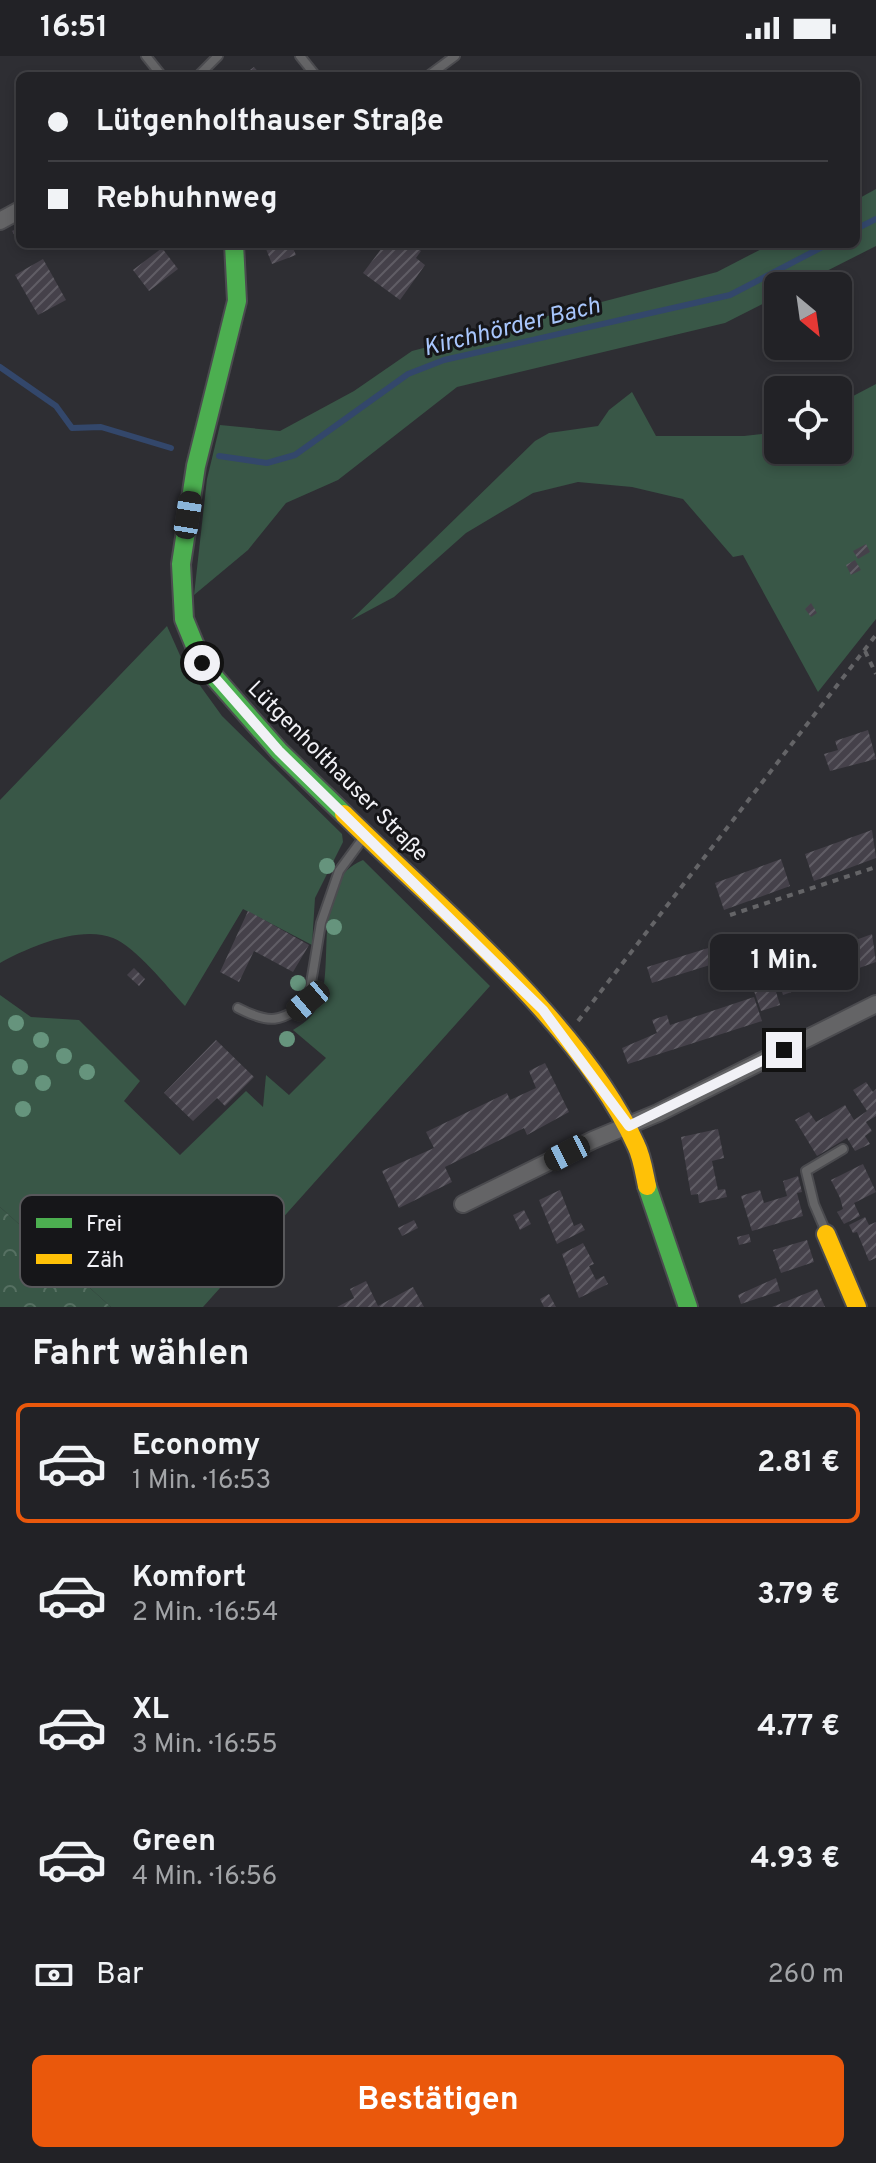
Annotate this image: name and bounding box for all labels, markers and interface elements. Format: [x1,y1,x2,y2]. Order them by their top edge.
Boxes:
text: 16:51 [40,10,108,47]
text: Lütgenholthauser Straße [96,104,444,141]
text: Rebhuhnweg [96,181,278,218]
north arrow [764,272,852,360]
map controls [764,272,852,464]
water label: Kirchhörder Bach [421,292,603,364]
button: locate [764,376,852,464]
car [172,489,204,541]
route start [184,645,220,681]
street label: Lütgenholthauser Straße [241,676,433,868]
callout: 1 Min. [710,934,858,990]
text: 1 Min. [750,945,818,978]
car [282,976,334,1026]
route end [766,1032,802,1068]
car [540,1131,594,1175]
legend [20,1195,284,1287]
text: Frei [86,1212,122,1239]
text: Zäh [86,1248,124,1275]
text: Fahrt wählen [32,1332,250,1378]
icon: car [36,1427,108,1499]
text: Economy [132,1428,260,1465]
text: 2.81 € [757,1445,840,1482]
text: 1 Min. · 16:53 [132,1465,271,1498]
icon: car [36,1559,108,1631]
text: Komfort [132,1560,246,1597]
text: 3.79 € [757,1577,840,1614]
text: 2 Min. · 16:54 [132,1597,278,1630]
icon: car [36,1691,108,1763]
text: XL [132,1692,169,1729]
text: 4.77 € [757,1709,840,1746]
text: 3 Min. · 16:55 [132,1729,278,1762]
icon: car [36,1823,108,1895]
text: Green [132,1824,216,1861]
text: 4.93 € [751,1841,840,1878]
text: 4 Min. · 16:56 [132,1861,277,1894]
icon: cash [32,1953,76,1997]
text: Bar [96,1957,144,1994]
text: 260 m [768,1959,844,1992]
button: Bestätigen [32,2055,844,2147]

